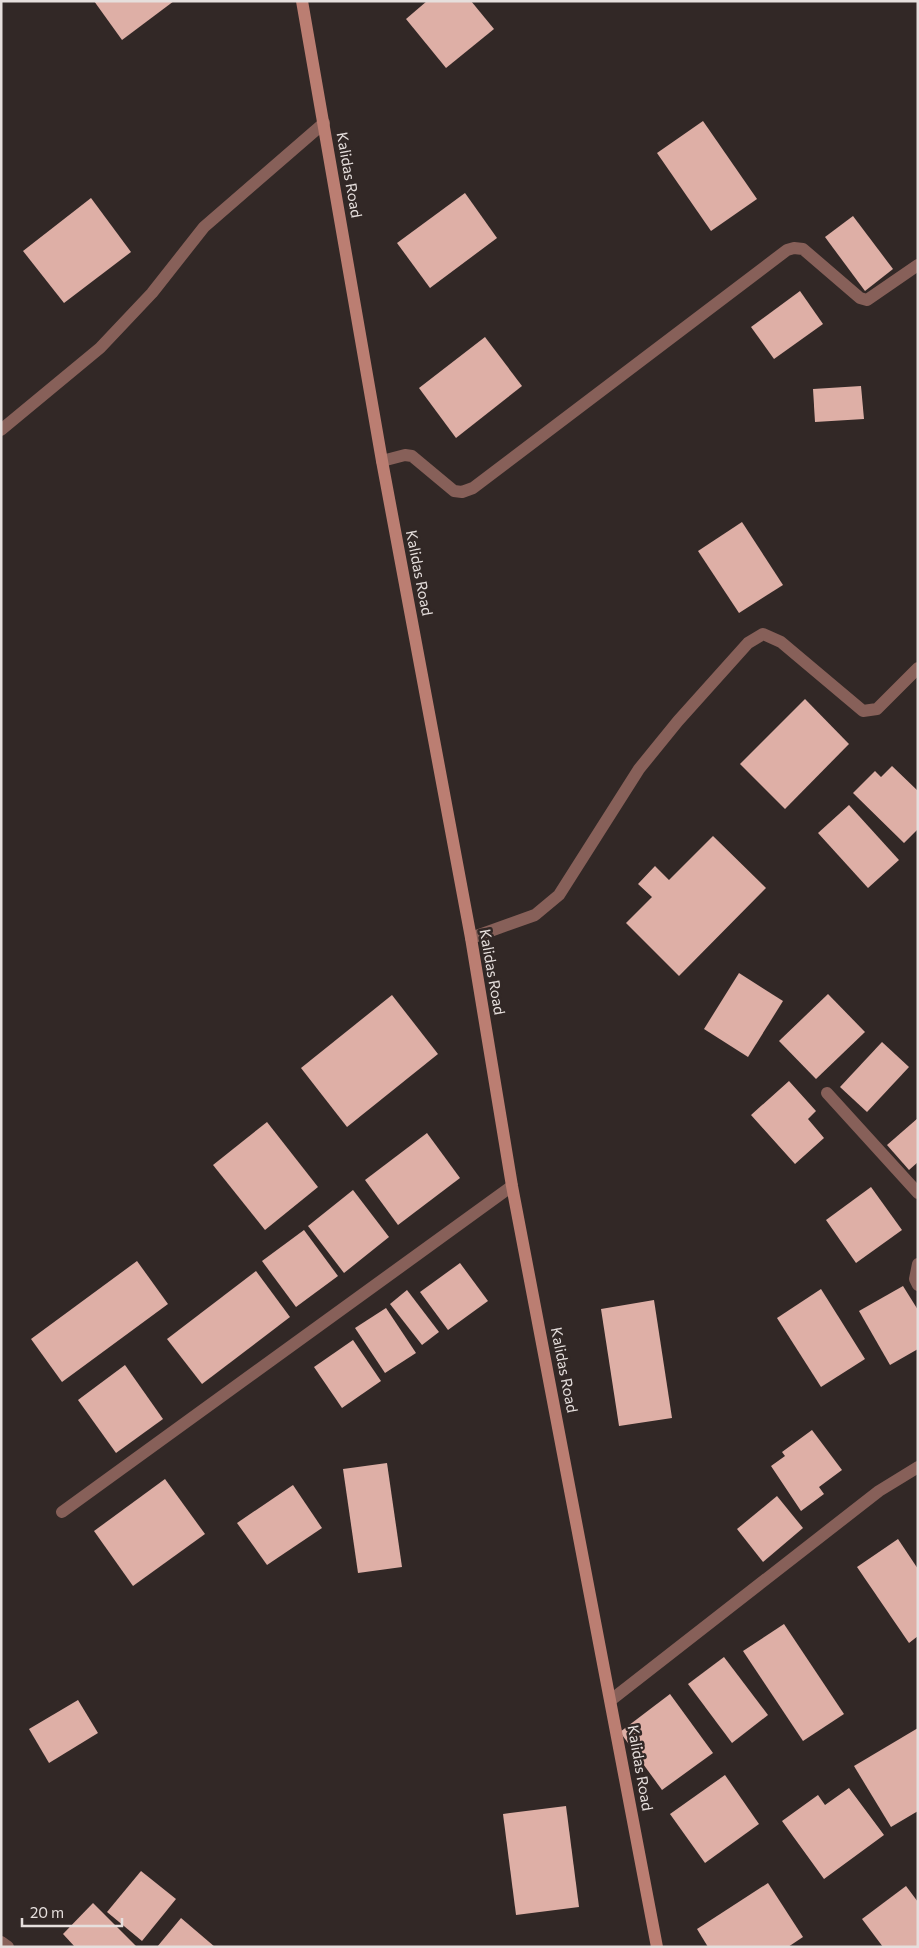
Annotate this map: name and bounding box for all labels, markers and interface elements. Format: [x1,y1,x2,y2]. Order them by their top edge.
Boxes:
street label: Kalidas Road [334,131,366,219]
street label: Kalidas Road [403,528,437,617]
street label: Kalidas Road [477,928,509,1016]
street label: Kalidas Road [548,1325,582,1414]
street label: Kalidas Road [625,1724,657,1812]
scale bar [22,1896,122,1928]
text: 20 m [30,1903,64,1921]

